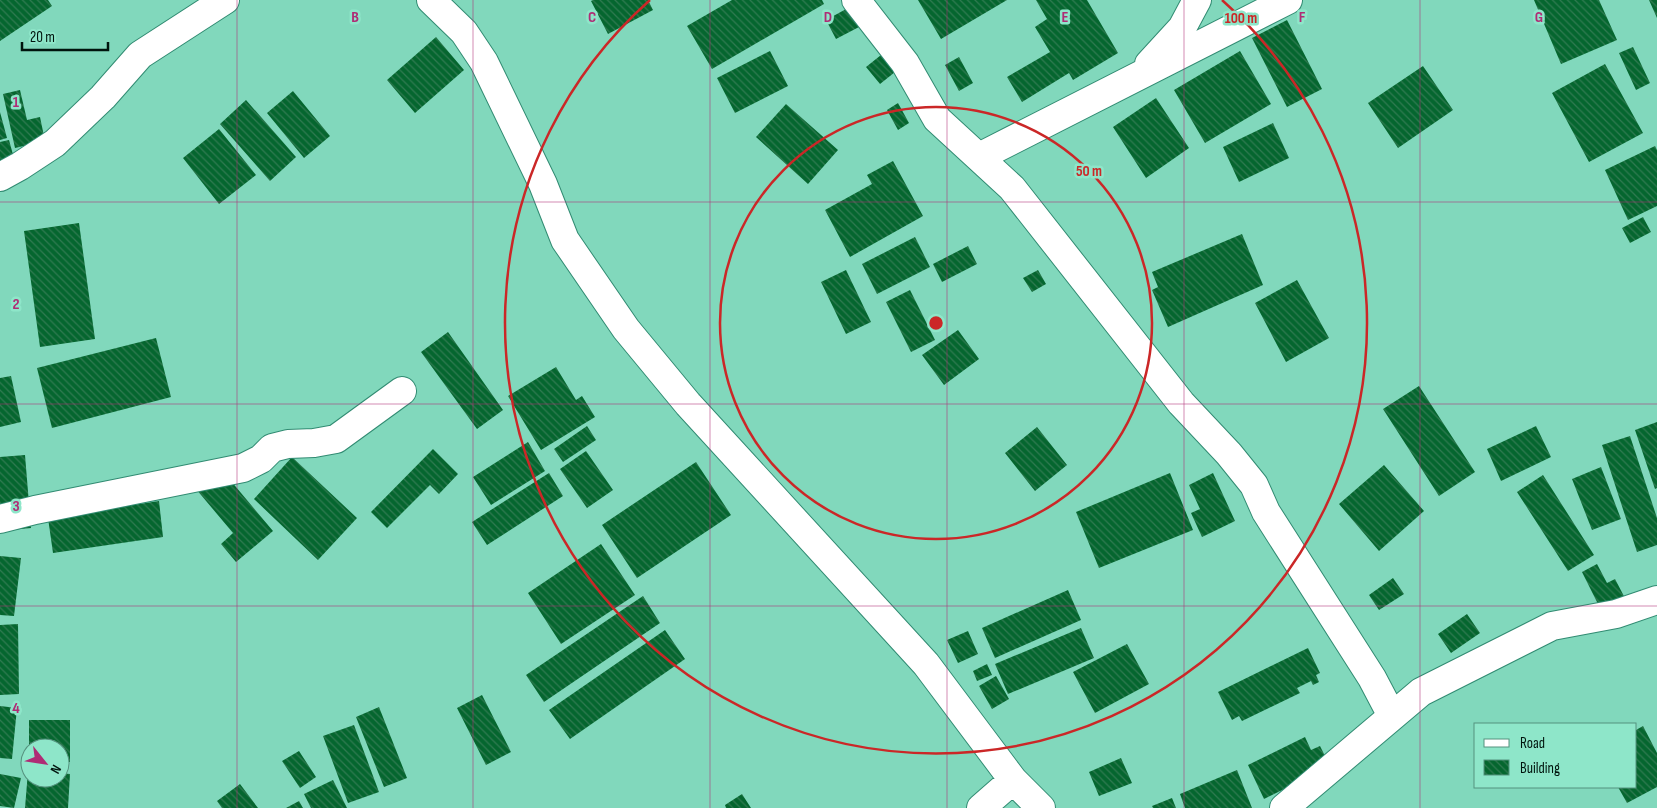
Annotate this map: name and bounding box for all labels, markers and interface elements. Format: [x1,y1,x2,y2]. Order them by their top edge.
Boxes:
text: B [351,8,359,27]
text: C [588,8,596,27]
text: D [824,8,832,27]
text: E [1062,8,1069,27]
text: F [1299,8,1306,27]
text: G [1535,8,1543,27]
text: 100 m [1225,9,1257,28]
scale bar [22,20,109,52]
text: 20 m [30,28,55,47]
text: 1 [13,93,20,112]
text: 50 m [1076,162,1102,181]
text: 2 [12,295,20,314]
centre of rings [927,314,945,332]
text: 3 [12,497,20,516]
text: 4 [12,699,20,718]
legend [1474,723,1637,788]
text: Road [1520,734,1545,753]
north arrow [20,738,70,788]
text: Building [1520,759,1560,778]
text: N [47,762,65,777]

